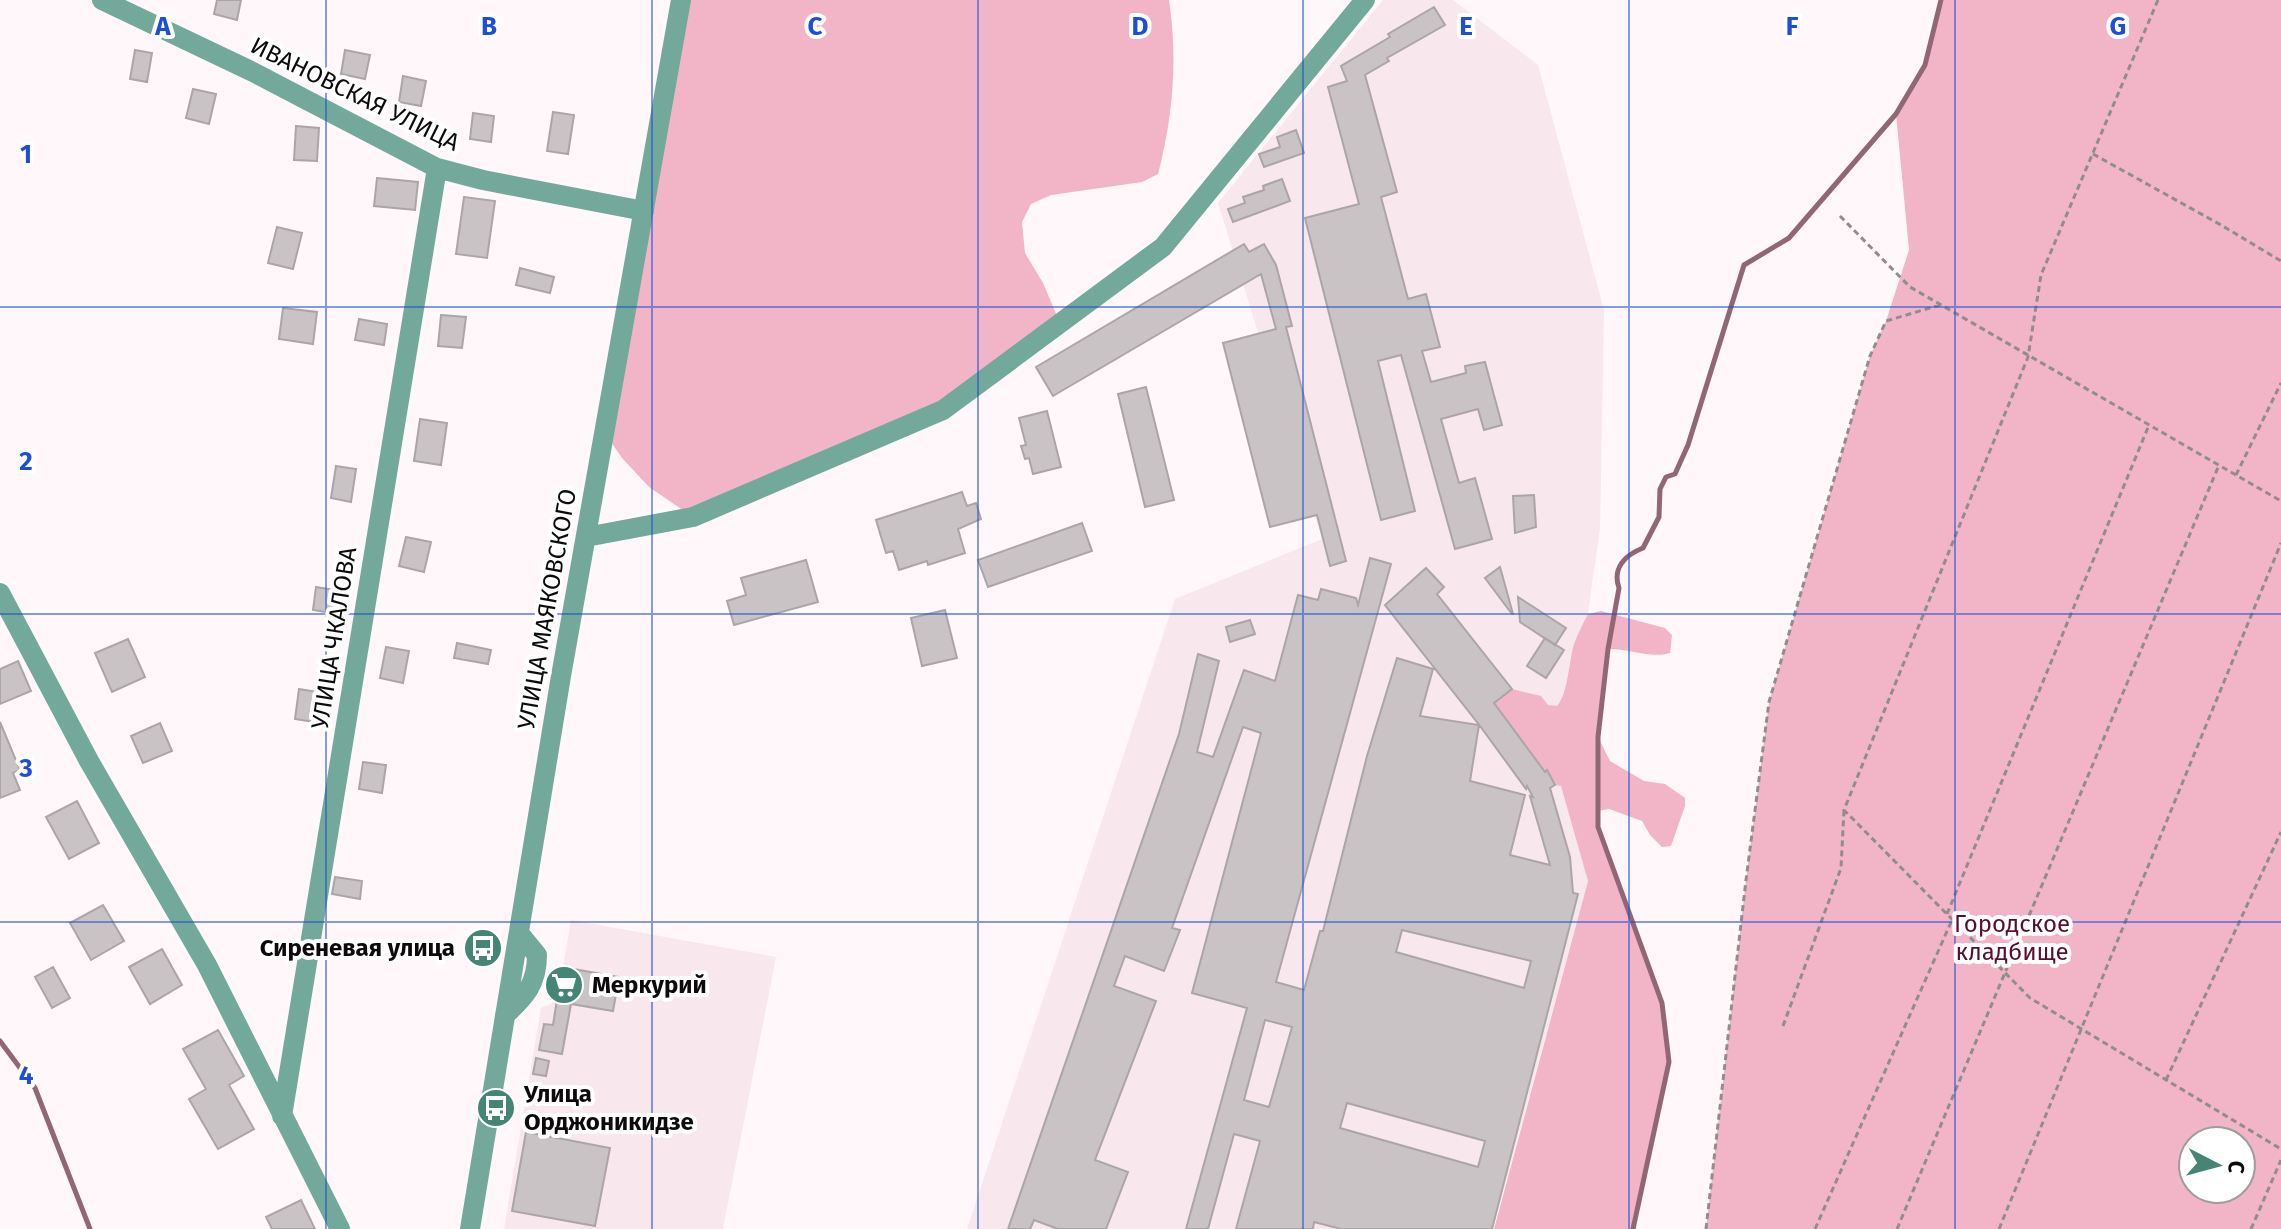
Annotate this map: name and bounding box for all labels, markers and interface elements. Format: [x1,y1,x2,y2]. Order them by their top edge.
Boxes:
text: A [154,11,171,42]
text: B [481,11,497,42]
text: C [808,11,823,42]
text: D [1132,11,1149,42]
text: E [1459,11,1473,42]
text: F [1786,11,1799,42]
text: G [2110,11,2126,42]
street label: ИВАНОВСКАЯ УЛИЦА [246,31,464,157]
text: 1 [20,139,32,170]
text: 2 [19,446,33,477]
street label: УЛИЦА МАЯКОВСКОГО [512,486,582,732]
street label: УЛИЦА ЧКАЛОВА [306,545,362,731]
text: 3 [18,753,33,784]
park label: Городское кладбище [1954,910,2070,966]
bus stop icon: Сиреневая улица [462,927,504,969]
place label: Сиреневая улица [260,934,455,962]
supermarket icon: Меркурий [543,964,585,1006]
place label: Меркурий [592,971,707,999]
text: 4 [19,1060,34,1091]
place label: Улица Орджоникидзе [523,1080,694,1136]
bus stop icon: Улица Орджоникидзе [475,1087,517,1129]
north arrow [2177,1125,2257,1205]
text: С [2222,1159,2250,1175]

